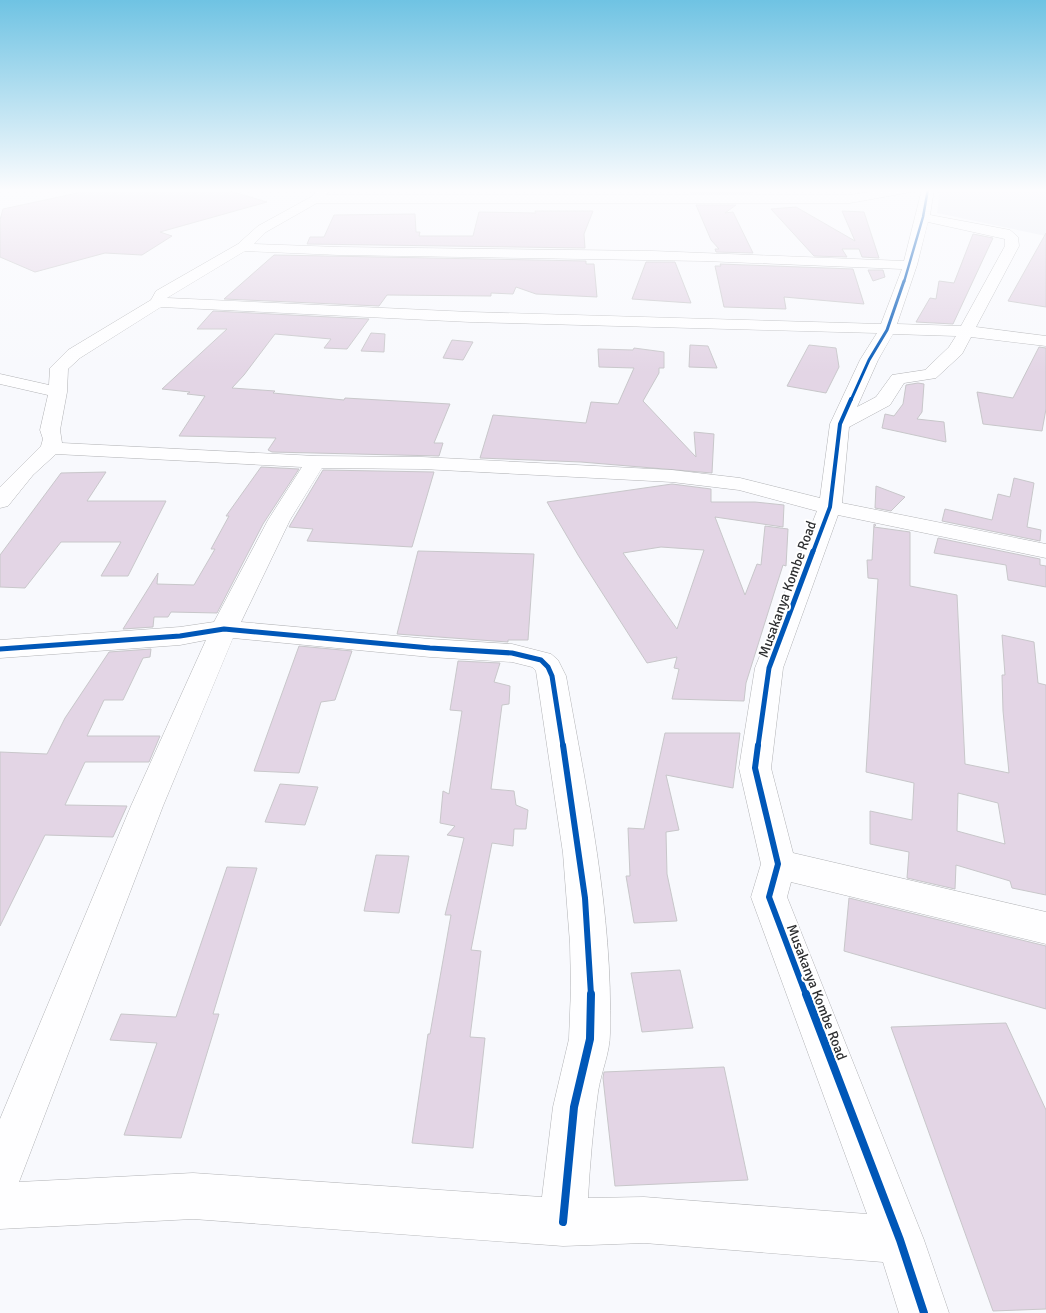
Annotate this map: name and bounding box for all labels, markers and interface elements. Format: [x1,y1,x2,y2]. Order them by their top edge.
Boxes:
street label: Musakanya Kombe Road [755,518,820,660]
street label: Musakanya Kombe Road [783,922,850,1063]

